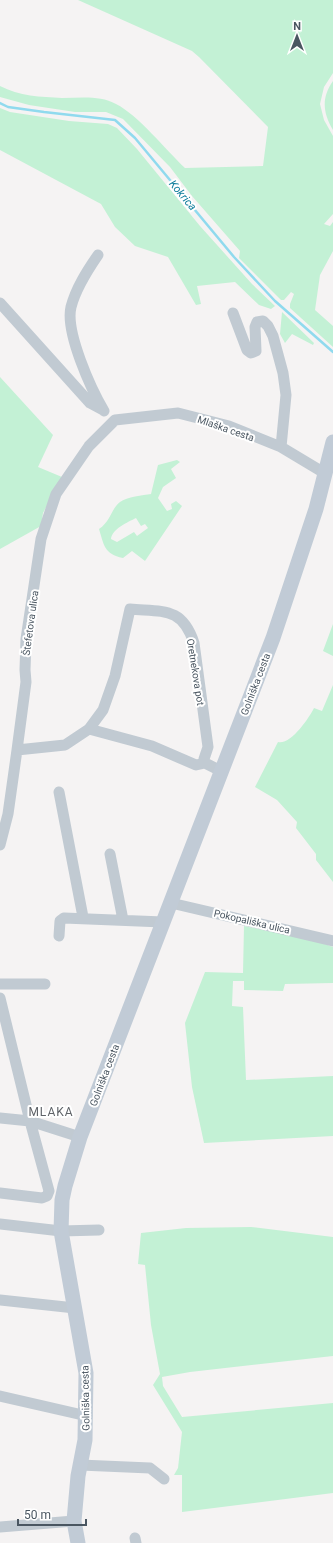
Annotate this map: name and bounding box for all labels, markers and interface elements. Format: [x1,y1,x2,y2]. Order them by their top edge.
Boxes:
north arrow [277,16,317,56]
text: N [293,20,301,33]
water label: Kokrica [166,177,199,213]
street label: Mlaška cesta [196,414,256,443]
street label: Štefetova ulica [19,590,41,656]
street label: Oretnekova pot [185,638,206,706]
street label: Golniška cesta [239,652,272,717]
street label: Pokopališka ulica [213,907,291,936]
street label: Golniška cesta [88,1043,121,1108]
district label: MLAKA [28,1105,74,1119]
street label: Golniška cesta [79,1365,92,1431]
scale bar [18,1501,86,1527]
text: 50 m [24,1508,51,1522]

